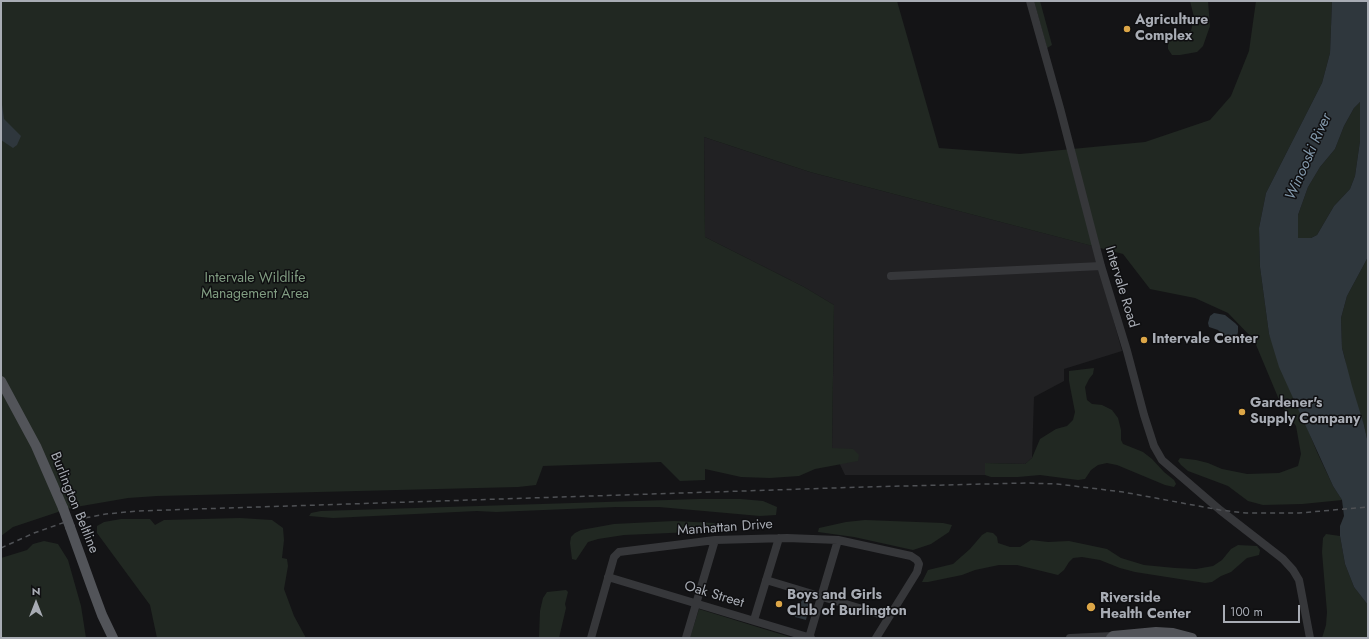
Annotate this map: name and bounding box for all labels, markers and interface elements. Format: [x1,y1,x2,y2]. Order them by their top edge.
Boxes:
place label: Agriculture Complex [1135,13,1208,46]
marker: Agriculture Complex [1122,24,1132,34]
water label: Winooski River [1282,111,1336,203]
street label: Intervale Road [1101,244,1141,330]
park label: Intervale Wildlife Management Area [201,271,309,304]
place label: Intervale Center [1152,332,1258,348]
marker: Intervale Center [1139,335,1149,345]
place label: Gardener's Supply Company [1250,396,1360,428]
marker: Gardener's Supply Company [1237,407,1247,417]
street label: Burlington Beltline [46,450,102,556]
street label: Manhattan Drive [677,516,773,540]
street label: Oak Street [682,578,746,612]
north arrow [16,583,56,623]
text: N [32,583,40,599]
place label: Boys and Girls Club of Burlington [787,588,907,620]
place label: Riverside Health Center [1100,591,1191,624]
scale bar [1225,597,1302,623]
marker: Boys and Girls Club of Burlington [774,599,784,609]
marker: Riverside Health Center [1085,601,1097,613]
text: 100 m [1230,603,1263,621]

